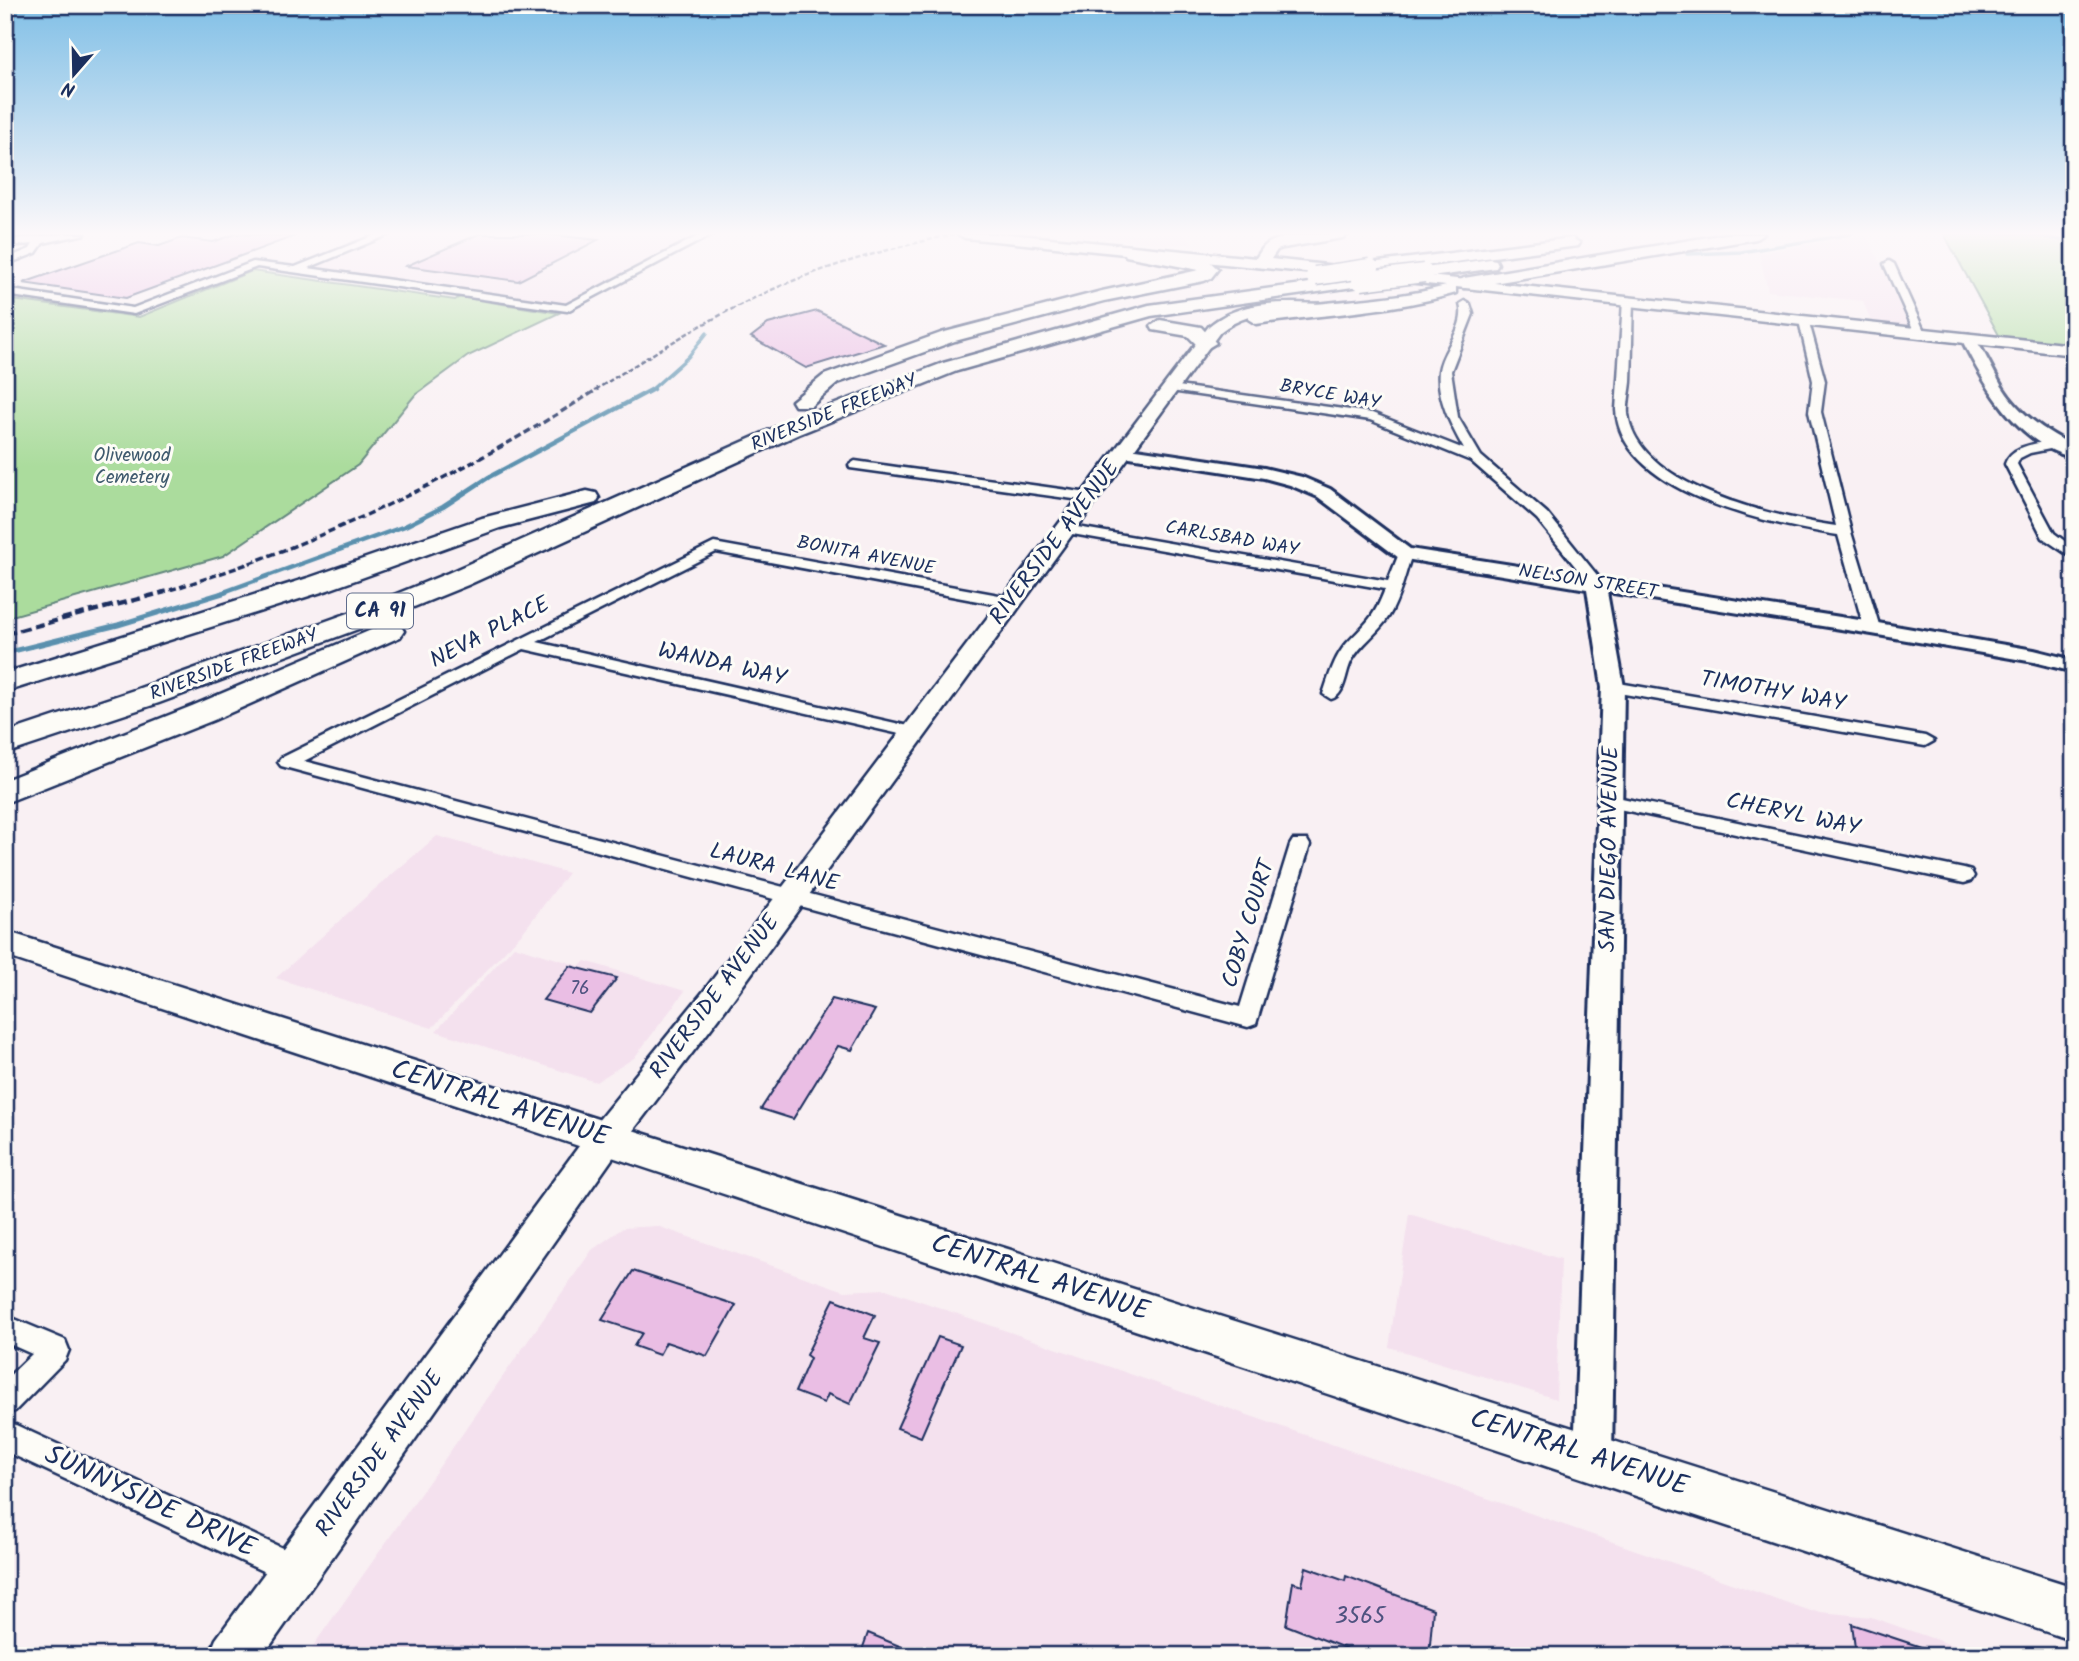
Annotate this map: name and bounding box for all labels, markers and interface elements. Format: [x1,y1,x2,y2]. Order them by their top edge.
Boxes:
north arrow [38,38,108,108]
text: N [58,72,80,104]
street label: RIVERSIDE FREEWAY [746,366,923,460]
street label: BRYCE WAY [1277,371,1384,419]
park label: Olivewood Cemetery [94,441,171,493]
street label: RIVERSIDE AVENUE [981,452,1130,633]
street label: CARLSBAD WAY [1163,512,1302,566]
street label: BONITA AVENUE [794,528,938,584]
street label: NELSON STREET [1516,556,1661,608]
street label: NEVA PLACE [424,587,557,679]
road number: CA 91 [347,594,413,628]
street label: RIVERSIDE FREEWAY [146,620,323,709]
street label: WANDA WAY [654,633,791,697]
street label: TIMOTHY WAY [1697,662,1849,723]
street label: SAN DIEGO AVENUE [1590,745,1630,952]
street label: CHERYL WAY [1723,783,1864,847]
street label: LAURA LANE [705,833,843,903]
street label: COBY COURT [1212,854,1286,993]
street label: RIVERSIDE AVENUE [641,906,790,1087]
house number: 76 [570,974,590,1004]
street label: CENTRAL AVENUE [385,1047,616,1161]
street label: CENTRAL AVENUE [925,1221,1156,1335]
street label: RIVERSIDE AVENUE [307,1362,453,1545]
street label: CENTRAL AVENUE [1464,1396,1695,1510]
street label: SUNNYSIDE DRIVE [37,1433,264,1571]
house number: 3565 [1335,1599,1387,1635]

